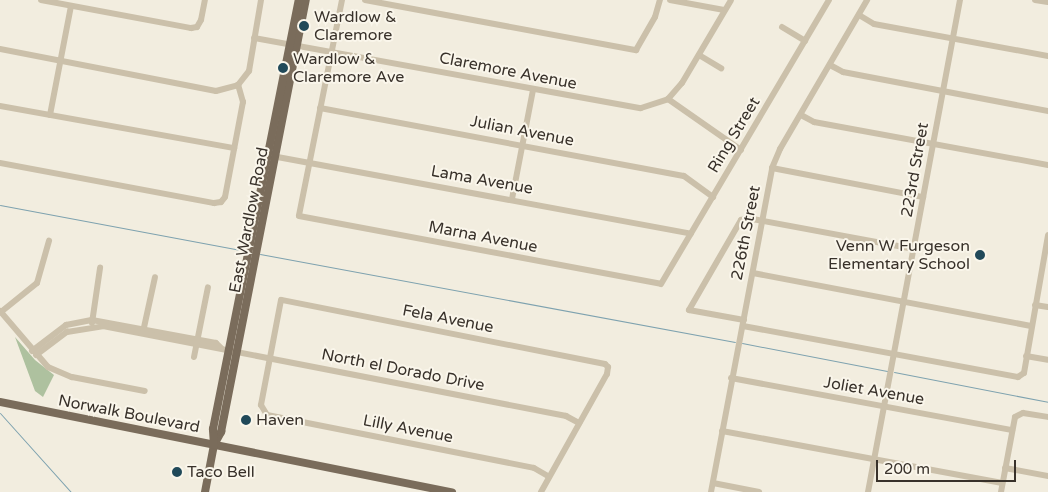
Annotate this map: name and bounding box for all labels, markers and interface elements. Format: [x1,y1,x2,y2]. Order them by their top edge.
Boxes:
place label: Wardlow & Claremore [314,7,397,45]
marker: Wardlow & Claremore [298,20,310,32]
street label: Claremore Avenue [438,48,578,94]
place label: Wardlow & Claremore Ave [293,49,404,87]
marker: Wardlow & Claremore Ave [277,62,289,74]
street label: Ring Street [704,94,764,176]
street label: Julian Avenue [468,112,576,150]
street label: 223rd Street [897,121,933,219]
street label: East Wardlow Road [225,145,273,295]
street label: Lama Avenue [429,162,535,198]
street label: 226th Street [727,184,765,282]
street label: Marna Avenue [427,217,539,257]
place label: Venn W Furgeson Elementary School [828,236,970,274]
marker: Venn W Furgeson Elementary School [974,249,986,261]
street label: Fela Avenue [401,301,495,337]
street label: North el Dorado Drive [320,345,486,395]
street label: Joliet Avenue [822,373,926,409]
street label: Norwalk Boulevard [57,391,201,437]
place label: Haven [256,410,304,430]
street label: Lilly Avenue [361,411,455,447]
marker: Haven [240,414,252,426]
scale bar [878,450,1018,482]
text: 200 m [884,460,930,478]
place label: Taco Bell [187,462,255,482]
marker: Taco Bell [171,466,183,478]

